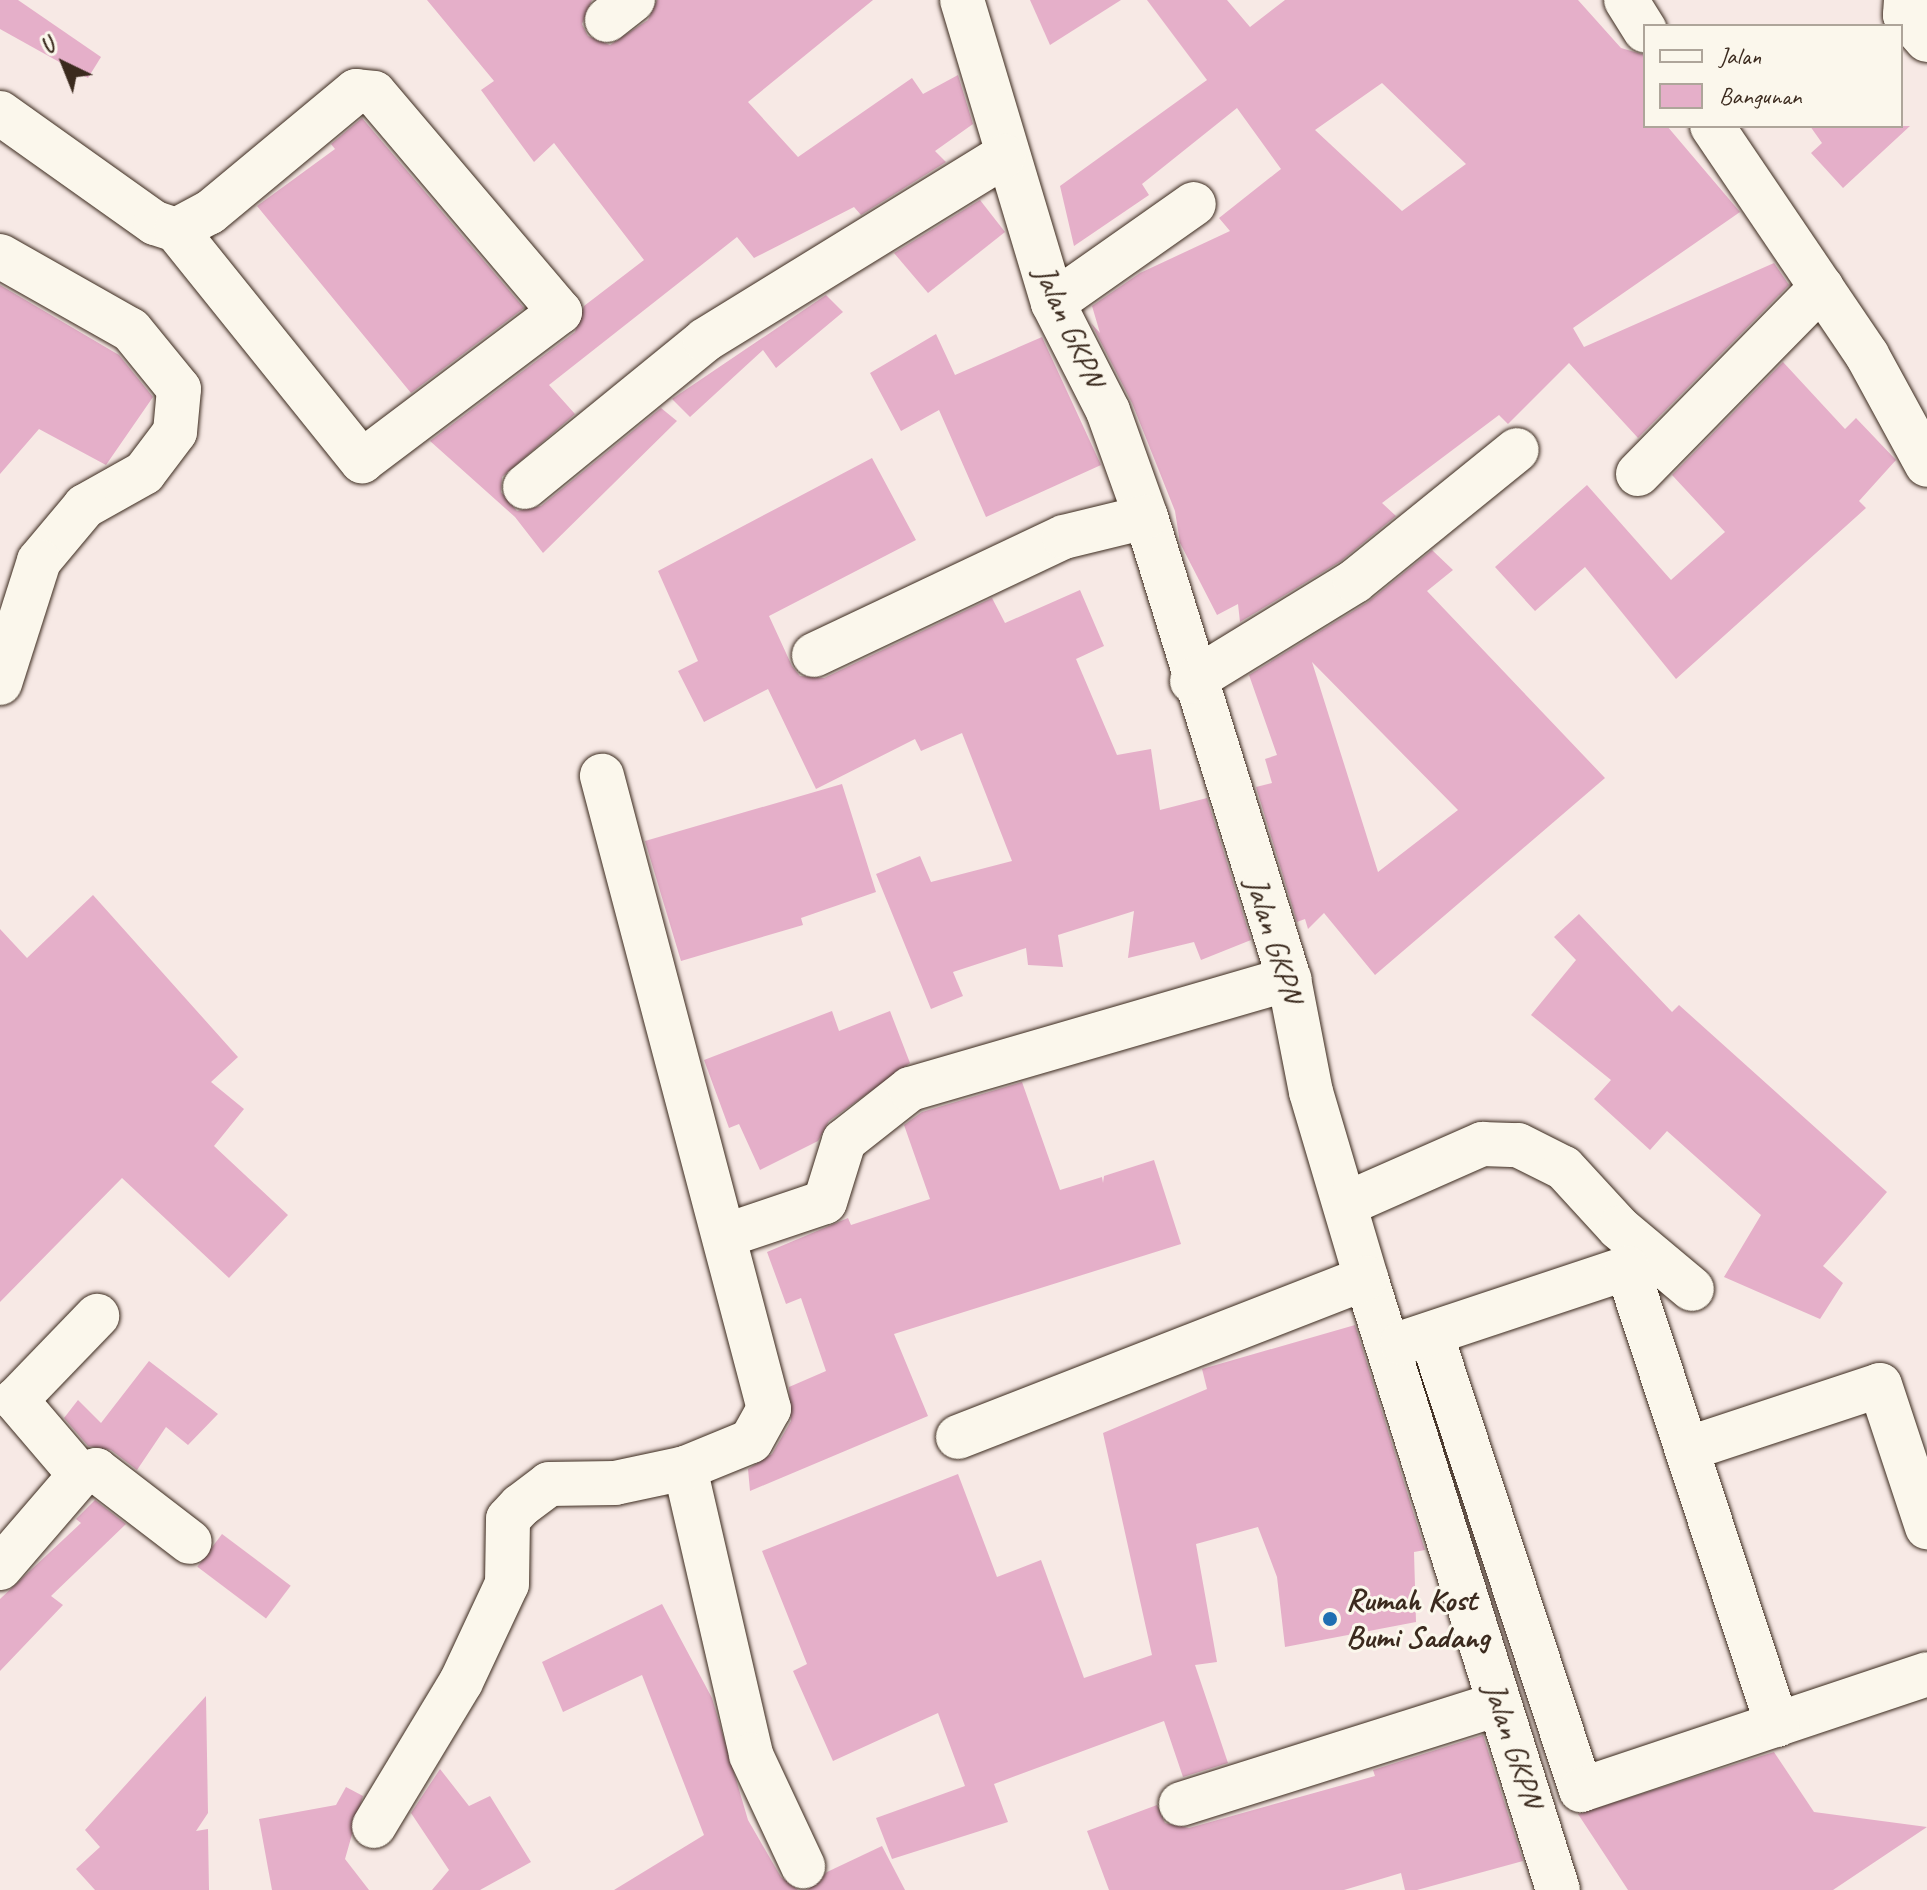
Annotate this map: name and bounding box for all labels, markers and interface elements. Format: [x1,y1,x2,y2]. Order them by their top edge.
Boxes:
north arrow [24,24,104,104]
legend [1643,24,1903,128]
text: U [34,33,61,60]
text: Jalan [1719,41,1761,71]
text: Bangunan [1719,81,1802,111]
street label: Jalan GKPN [1025,259,1113,393]
street label: Jalan GKPN [1237,873,1311,1007]
place label: Rumah Kost Bumi Sadang [1346,1582,1489,1657]
marker: Rumah Kost Bumi Sadang [1321,1610,1339,1628]
street label: Jalan GKPN [1475,1678,1551,1812]

